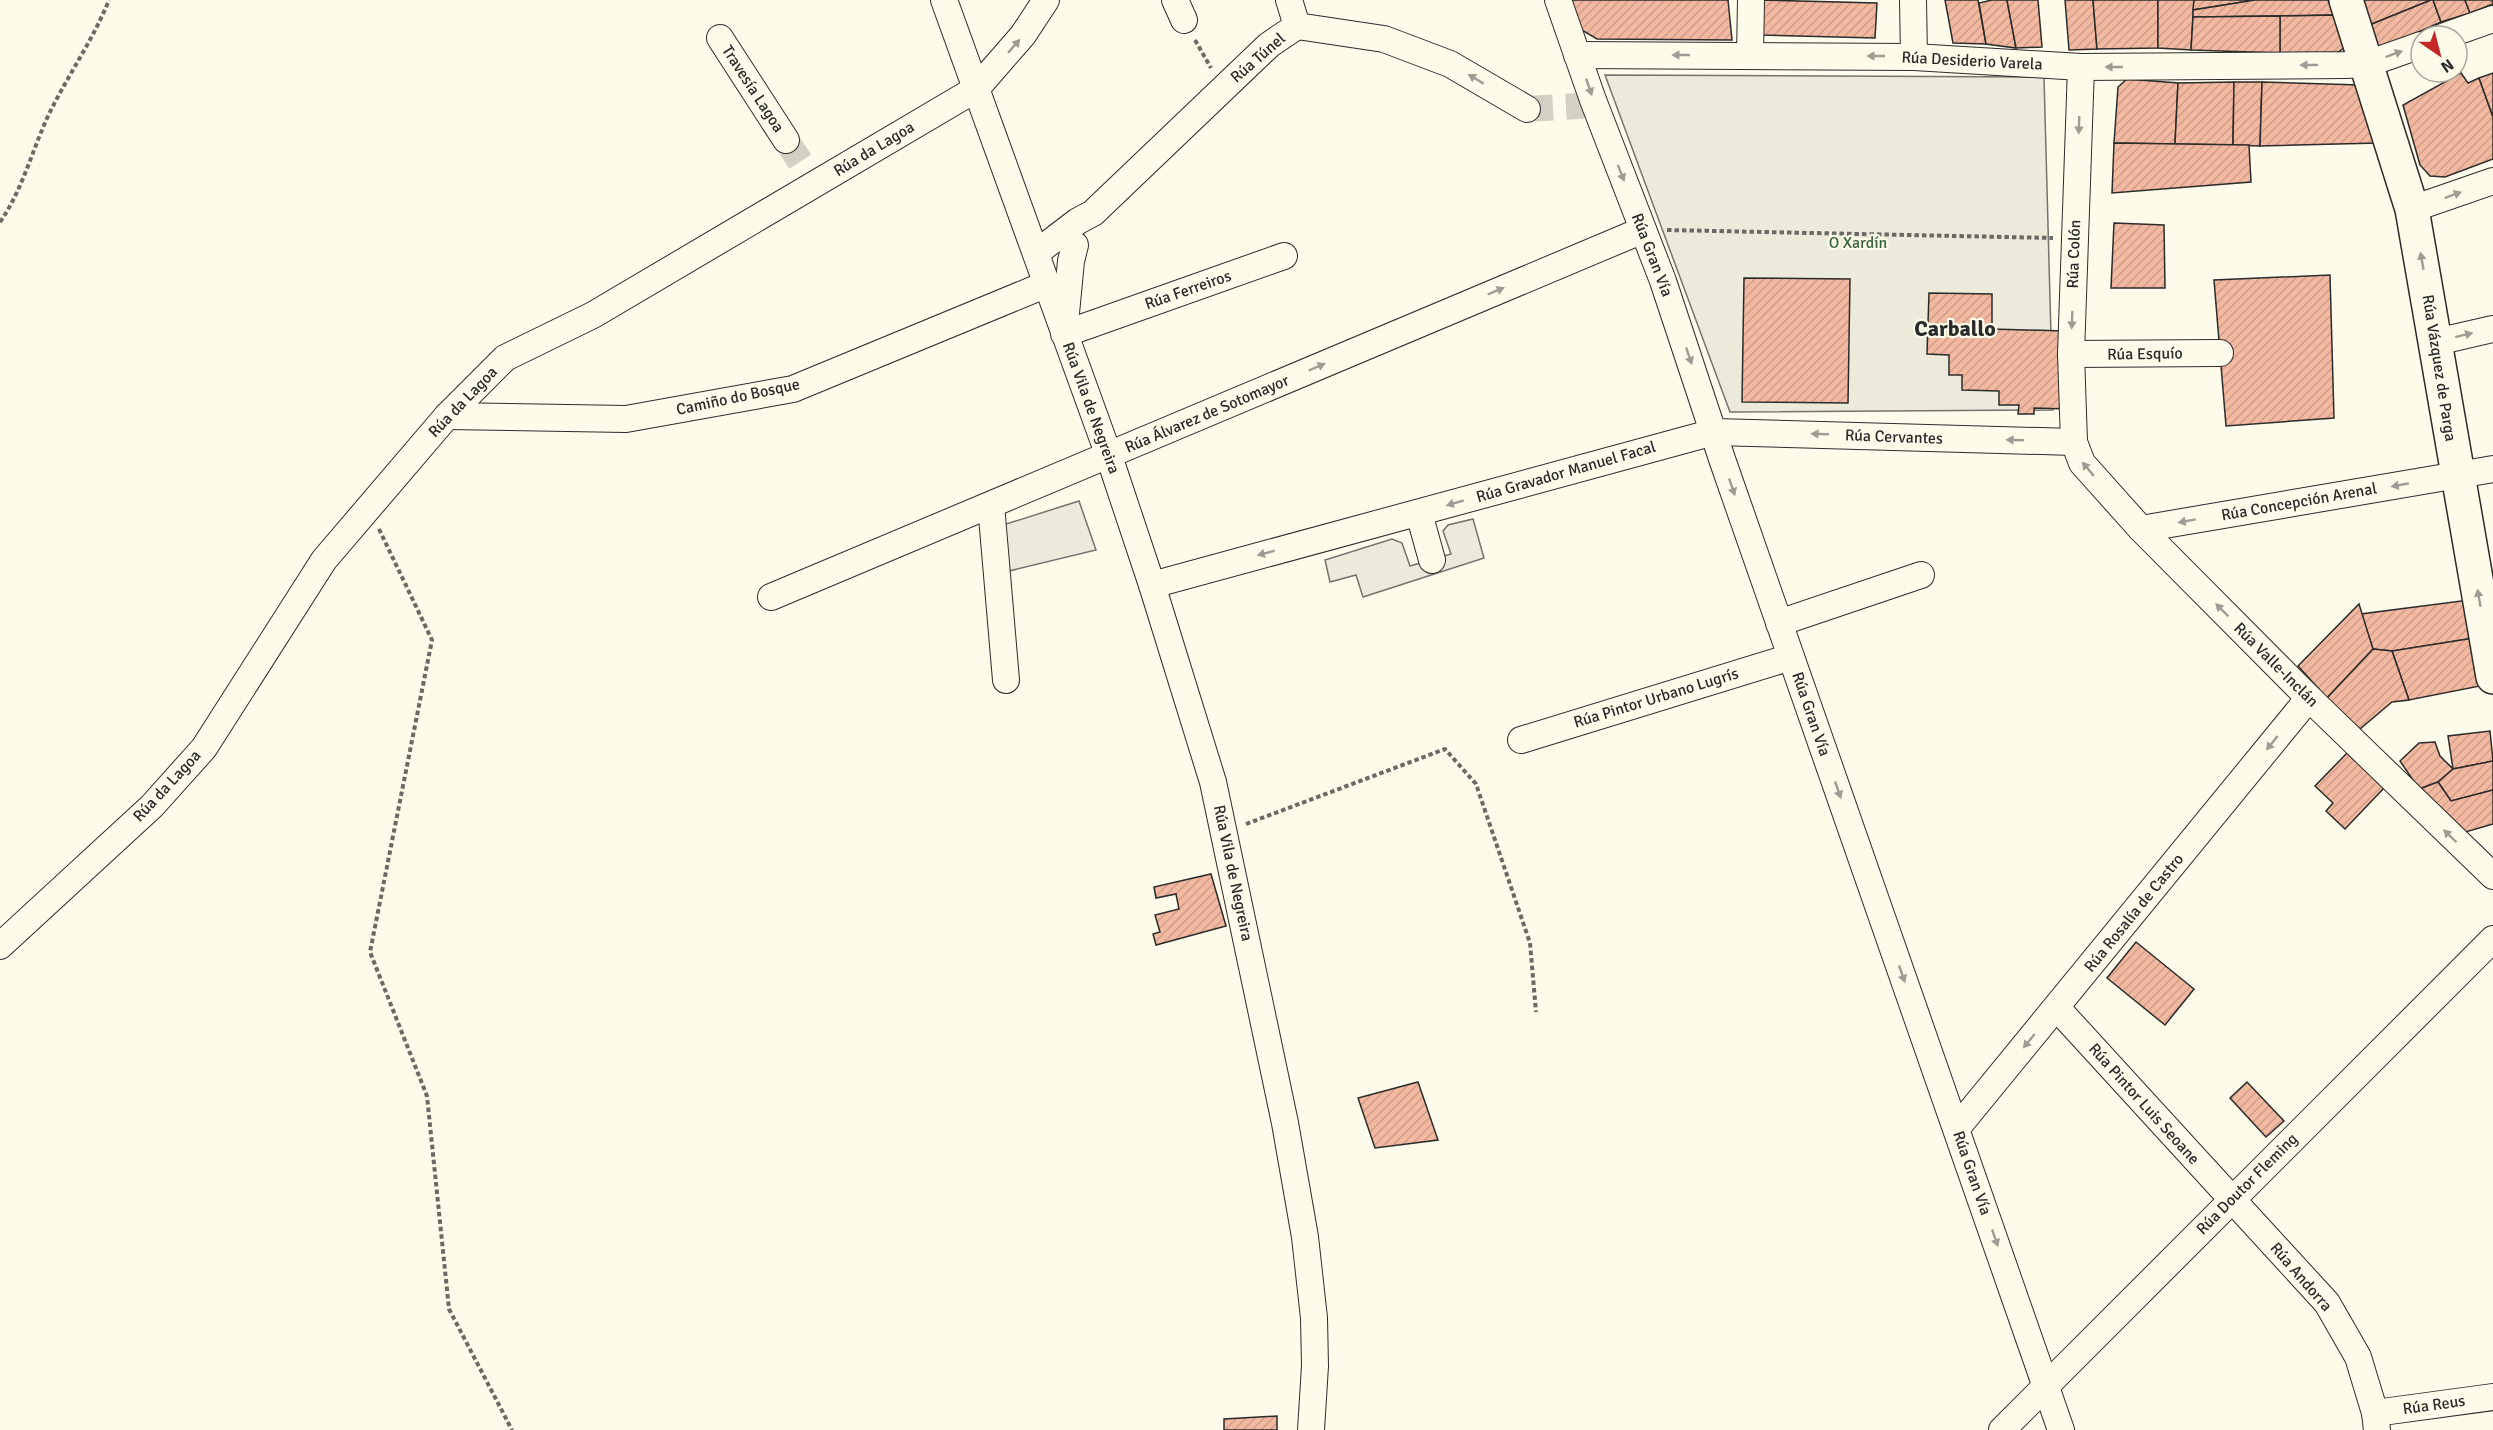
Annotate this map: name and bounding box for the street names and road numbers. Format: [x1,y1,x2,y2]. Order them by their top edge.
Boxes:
street label: Rúa Túnel [1226,28,1290,87]
street label: Travesía Lagoa [717,42,789,136]
street label: Rúa Desiderio Varela [1901,47,2043,75]
street label: Rúa da Lagoa [830,117,918,181]
street label: Rúa Gran Vía [1627,210,1677,300]
street label: Rúa Colón [2063,219,2085,289]
street label: Rúa Ferreiros [1142,266,1234,314]
street label: Rúa Vázquez de Parga [2418,293,2460,443]
street label: Rúa Vila de Negreira [1058,339,1124,477]
street label: Rúa Esquío [2107,343,2183,365]
street label: Rúa da Lagoa [424,362,502,442]
street label: Rúa Álvarez de Sotomayor [1122,370,1292,458]
street label: Camiño do Bosque [674,374,802,420]
street label: Rúa Cervantes [1845,425,1943,449]
street label: Rúa Gravador Manuel Facal [1474,437,1658,507]
street label: Rúa Concepción Arenal [2220,478,2379,526]
street label: Rúa Valle-Inclán [2229,618,2323,712]
street label: Rúa Pintor Urbano Lugrís [1571,663,1741,733]
street label: Rúa Gran Vía [1787,669,1835,759]
street label: Rúa da Lagoa [129,746,205,826]
street label: Rúa Vila de Negreira [1209,803,1257,943]
street label: Rúa Rosalía de Castro [2080,849,2188,977]
street label: Rúa Pintor Luis Seoane [2084,1039,2204,1169]
street label: Rúa Gran Vía [1948,1128,1996,1218]
street label: Rúa Doutor Fleming [2192,1129,2302,1239]
street label: Rúa Andorra [2266,1238,2336,1316]
street label: Rúa Reus [2402,1391,2466,1419]

